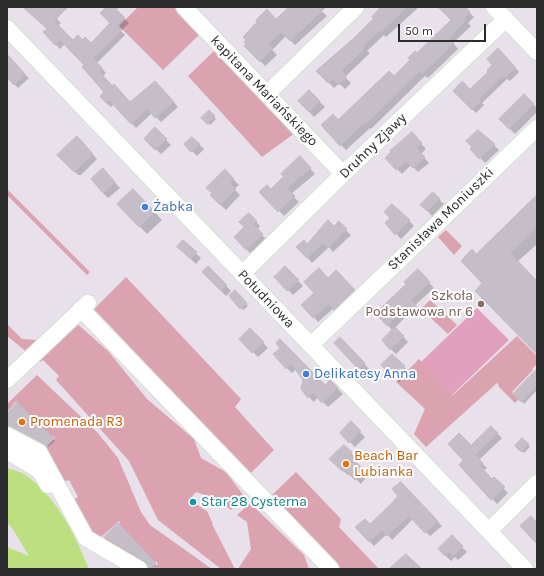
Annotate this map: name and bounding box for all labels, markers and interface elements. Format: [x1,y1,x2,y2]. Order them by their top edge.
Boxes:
scale bar [400,16,488,42]
text: 50 m [405,24,433,38]
street label: kapitana Mariańskiego [207,32,321,150]
street label: Druhny Zjawy [336,110,410,182]
street label: Stanisława Moniuszki [384,164,498,274]
place label: Żabka [153,199,193,215]
marker: Żabka [140,202,150,212]
street label: Południowa [234,266,298,332]
place label: Szkoła Podstawowa nr 6 [365,288,473,320]
marker: Szkoła Podstawowa nr 6 [476,299,486,309]
place label: Delikatesy Anna [314,366,416,382]
marker: Delikatesy Anna [301,369,311,379]
place label: Promenada R3 [30,414,123,430]
marker: Promenada R3 [17,417,27,427]
place label: Beach Bar Lubianka [354,448,418,480]
marker: Beach Bar Lubianka [341,459,351,469]
place label: Star 28 Cysterna [201,494,307,510]
marker: Star 28 Cysterna [188,497,198,507]

